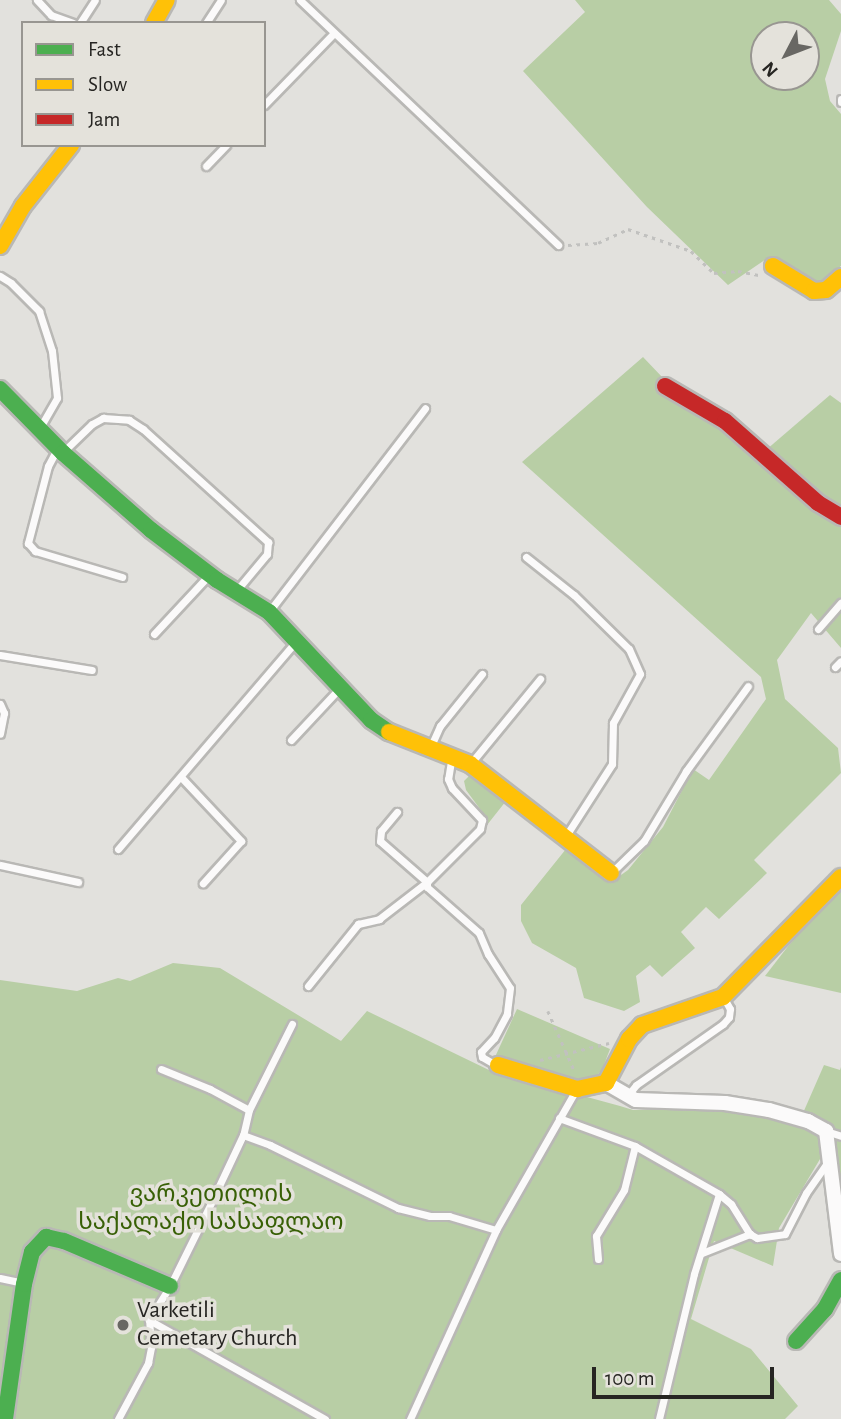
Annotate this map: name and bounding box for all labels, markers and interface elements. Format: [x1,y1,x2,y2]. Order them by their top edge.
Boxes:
legend [21,21,266,147]
north arrow [750,21,820,91]
text: Fast [88,39,121,60]
text: N [759,58,782,80]
text: Slow [88,74,127,95]
text: Jam [88,109,120,130]
park label: ვარკეთილის საქალაქო სასაფლაო [78,1181,344,1237]
place label: Varketili Cemetary Church [137,1297,297,1353]
marker: Varketili Cemetary Church [115,1317,131,1333]
scale bar [596,1352,778,1396]
text: 100 m [605,1368,655,1389]

